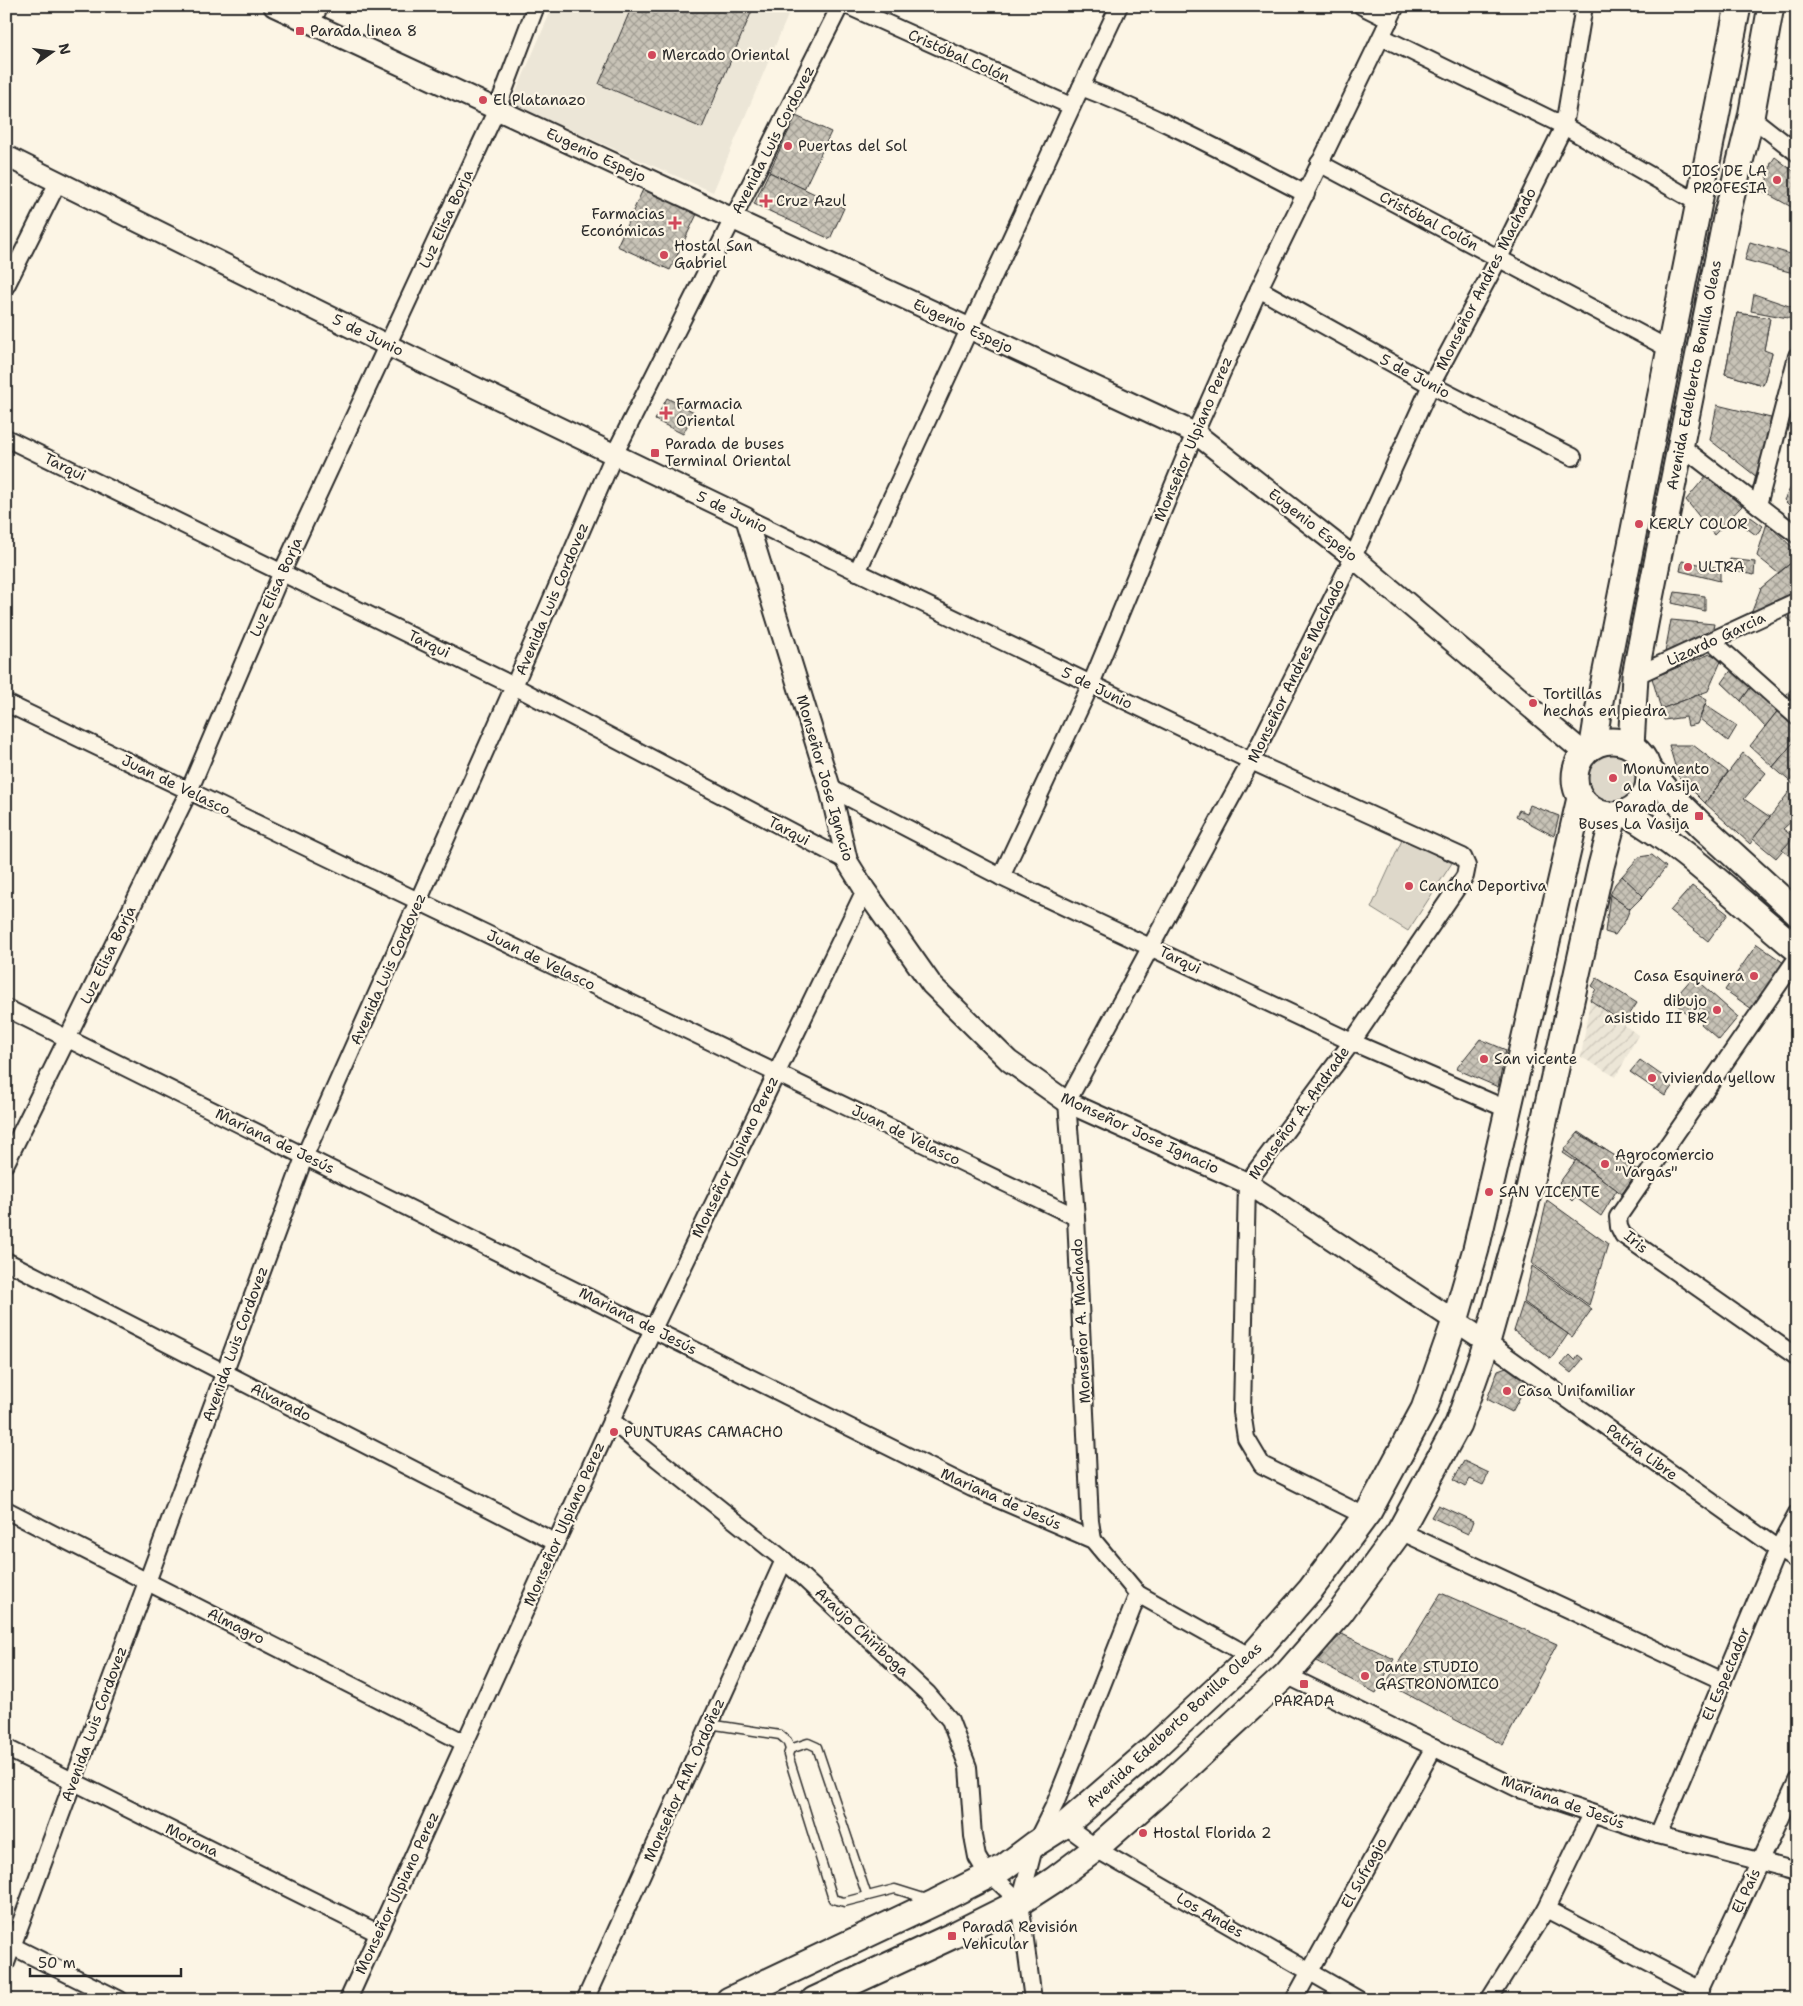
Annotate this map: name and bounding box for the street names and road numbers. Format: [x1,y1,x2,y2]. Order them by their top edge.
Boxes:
street label: Cristóbal Colón [905,25,1013,87]
street label: Avenida Luis Cordovez [727,62,819,218]
street label: Eugenio Espejo [543,123,649,187]
street label: Luz Elisa Borja [414,166,478,272]
street label: Monseñor Andres Machado [1431,184,1541,374]
street label: Cristóbal Colón [1376,186,1482,256]
street label: Avenida Edelberto Bonilla Oleas [1662,258,1726,492]
street label: Eugenio Espejo [910,294,1016,358]
street label: 5 de Junio [329,309,407,361]
street label: 5 de Junio [1376,349,1454,403]
street label: Monseñor Ulpiano Perez [1149,353,1237,525]
street label: Tarqui [41,448,89,486]
street label: Eugenio Espejo [1264,484,1362,566]
street label: 5 de Junio [693,486,771,538]
street label: Avenida Luis Cordovez [511,520,593,678]
street label: Luz Elisa Borja [245,533,307,640]
street label: Monseñor Andres Machado [1243,576,1349,766]
street label: Lizardo Garcia [1663,607,1769,671]
street label: Tarqui [405,625,453,663]
street label: 5 de Junio [1058,662,1136,714]
street label: Monseñor Jose Ignacio [792,692,858,864]
street label: Juan de Velasco [118,750,234,820]
street label: Tarqui [765,812,813,850]
street label: Avenida Luis Cordovez [345,890,431,1048]
street label: Luz Elisa Borja [76,902,141,1007]
street label: Juan de Velasco [483,925,599,995]
street label: Tarqui [1156,941,1204,979]
street label: Monseñor A. Andrade [1244,1042,1354,1184]
street label: Monseñor Ulpiano Perez [687,1073,783,1241]
street label: Monseñor Jose Ignacio [1058,1088,1222,1178]
street label: Juan de Velasco [848,1100,964,1170]
street label: Mariana de Jesús [212,1103,338,1179]
street label: Iris [1620,1226,1652,1258]
street label: Monseñor A. Machado [1067,1238,1095,1404]
street label: Avenida Luis Cordovez [198,1263,272,1425]
street label: Mariana de Jesús [575,1283,701,1359]
street label: Alvarado [247,1378,315,1426]
street label: Patria Libre [1602,1419,1682,1485]
street label: Monseñor Ulpiano Perez [519,1439,609,1609]
street label: Mariana de Jesús [937,1463,1065,1535]
street label: Araujo Chiriboga [811,1583,914,1681]
street label: Almagro [204,1603,268,1649]
street label: El Espectador [1697,1624,1755,1724]
street label: Avenida Edelberto Bonilla Oleas [1082,1638,1266,1812]
street label: Avenida Luis Cordovez [57,1643,131,1805]
street label: Monseñor A.M. Ordoñez [639,1695,729,1865]
street label: Mariana de Jesús [1498,1770,1628,1834]
street label: Monseñor Ulpiano Perez [350,1808,444,1978]
street label: Morona [162,1819,223,1862]
street label: El Sufragio [1336,1834,1392,1912]
street label: El País [1727,1865,1765,1917]
street label: Los Andes [1173,1888,1247,1942]

